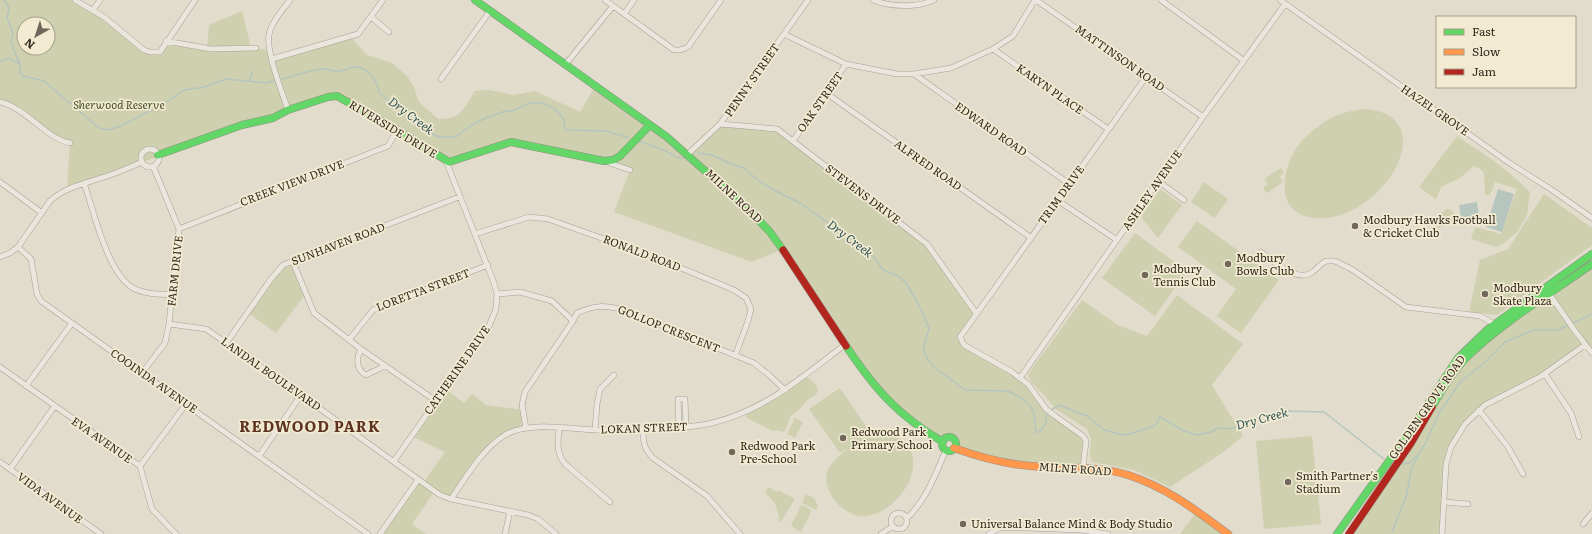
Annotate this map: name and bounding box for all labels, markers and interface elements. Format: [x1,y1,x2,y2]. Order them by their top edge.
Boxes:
north arrow [16,16,56,56]
legend [1436,16,1576,88]
street label: MATTINSON ROAD [1072,20,1169,94]
text: Fast [1472,22,1496,40]
text: N [20,35,38,54]
street label: PENNY STREET [720,39,782,119]
text: Slow [1472,42,1501,60]
street label: KARYN PLACE [1014,59,1087,117]
text: Jam [1472,62,1497,80]
street label: OAK STREET [792,68,846,135]
street label: HAZEL GROVE [1398,80,1473,139]
water label: Dry Creek [385,92,439,139]
street label: RIVERSIDE DRIVE [346,95,441,161]
park label: Sherwood Reserve [73,96,165,112]
street label: EDWARD ROAD [952,97,1031,159]
street label: ALFRED ROAD [891,135,966,193]
street label: ASHLEY AVENUE [1117,146,1185,233]
street label: CREEK VIEW DRIVE [237,155,346,209]
street label: STEVENS DRIVE [823,160,905,227]
street label: TRIM DRIVE [1033,161,1087,227]
street label: MILNE ROAD [703,165,767,226]
place label: Modbury Hawks Football & Cricket Club [1363,211,1496,240]
water label: Dry Creek [824,215,878,262]
street label: SUNHAVEN ROAD [288,218,387,268]
marker: Modbury Hawks Football & Cricket Club [1350,221,1360,231]
street label: RONALD ROAD [601,230,684,274]
street label: FARM DRIVE [162,235,186,307]
place label: Modbury Bowls Club [1236,249,1295,278]
marker: Modbury Bowls Club [1223,259,1233,269]
place label: Modbury Tennis Club [1153,260,1216,289]
street label: LORETTA STREET [373,264,472,314]
marker: Modbury Tennis Club [1140,270,1150,280]
place label: Modbury Skate Plaza [1493,279,1552,308]
marker: Modbury Skate Plaza [1480,289,1490,299]
street label: GOLLOP CRESCENT [616,300,723,356]
street label: CATHERINE DRIVE [419,322,493,417]
street label: LANDAL BOULEVARD [218,332,325,414]
street label: COOINDA AVENUE [108,344,201,416]
street label: GOLDEN GROVE ROAD [1384,351,1468,462]
water label: Dry Creek [1234,402,1290,434]
street label: EVA AVENUE [69,412,136,466]
district label: REDWOOD PARK [239,414,381,437]
street label: LOKAN STREET [600,417,688,437]
place label: Redwood Park Primary School [851,423,933,452]
marker: Redwood Park Primary School [838,433,848,443]
place label: Redwood Park Pre-School [740,437,815,466]
marker: Redwood Park Pre-School [727,447,737,457]
street label: MILNE ROAD [1038,457,1112,479]
place label: Smith Partner's Stadium [1296,467,1378,496]
street label: VIDA AVENUE [14,468,87,527]
marker: Smith Partner's Stadium [1283,477,1293,487]
place label: Universal Balance Mind & Body Studio [971,515,1172,531]
marker: Universal Balance Mind & Body Studio [958,519,968,529]

